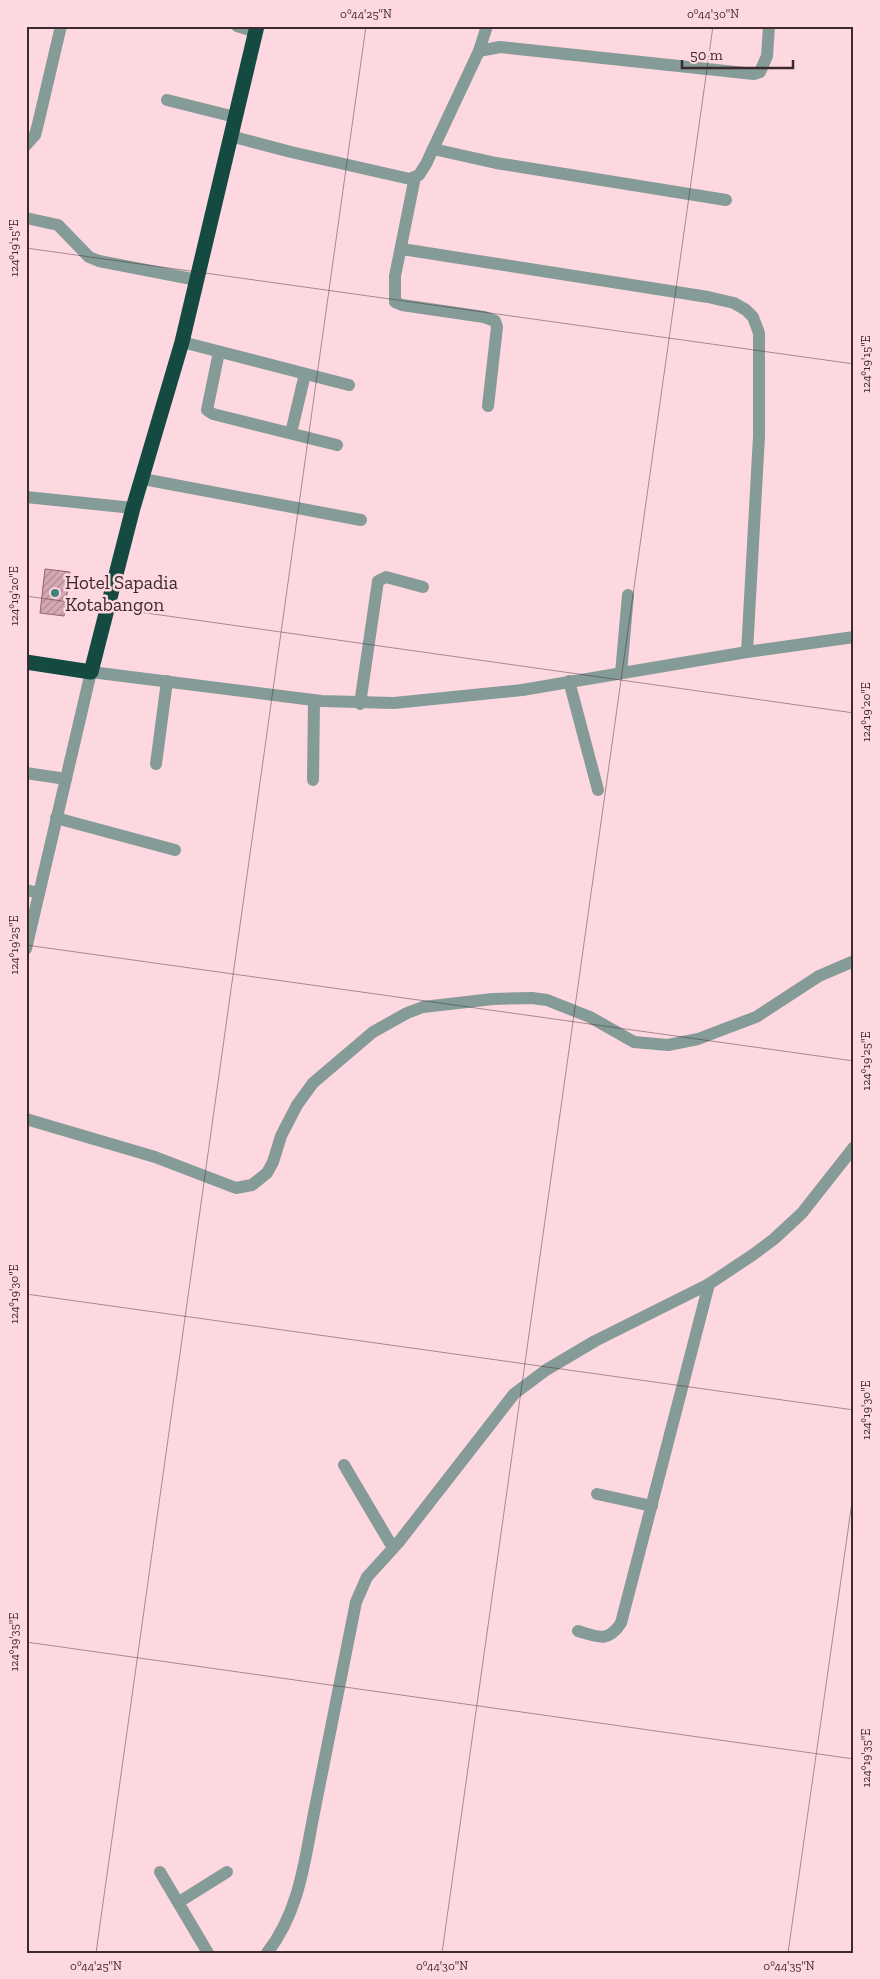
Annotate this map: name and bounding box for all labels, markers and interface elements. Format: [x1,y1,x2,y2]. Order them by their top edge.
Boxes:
text: 0°44'25"N [340,7,392,21]
text: 0°44'30"N [687,7,739,21]
scale bar [682,38,794,70]
text: 50 m [690,46,723,64]
text: 124°19'15"E [7,219,21,277]
text: 124°19'15"E [859,335,873,393]
text: 124°19'20"E [7,566,21,626]
place label: Hotel Sapadia Kotabangon [65,571,178,616]
marker: Hotel Sapadia Kotabangon [49,587,61,599]
text: 124°19'20"E [859,682,873,742]
text: 124°19'25"E [7,916,21,974]
text: 124°19'25"E [859,1032,873,1090]
text: 124°19'30"E [7,1264,21,1324]
text: 124°19'30"E [859,1380,873,1440]
text: 124°19'35"E [7,1613,21,1671]
text: 124°19'35"E [859,1729,873,1787]
text: 0°44'25"N [70,1959,122,1973]
text: 0°44'30"N [416,1959,468,1973]
text: 0°44'35"N [763,1959,815,1973]

